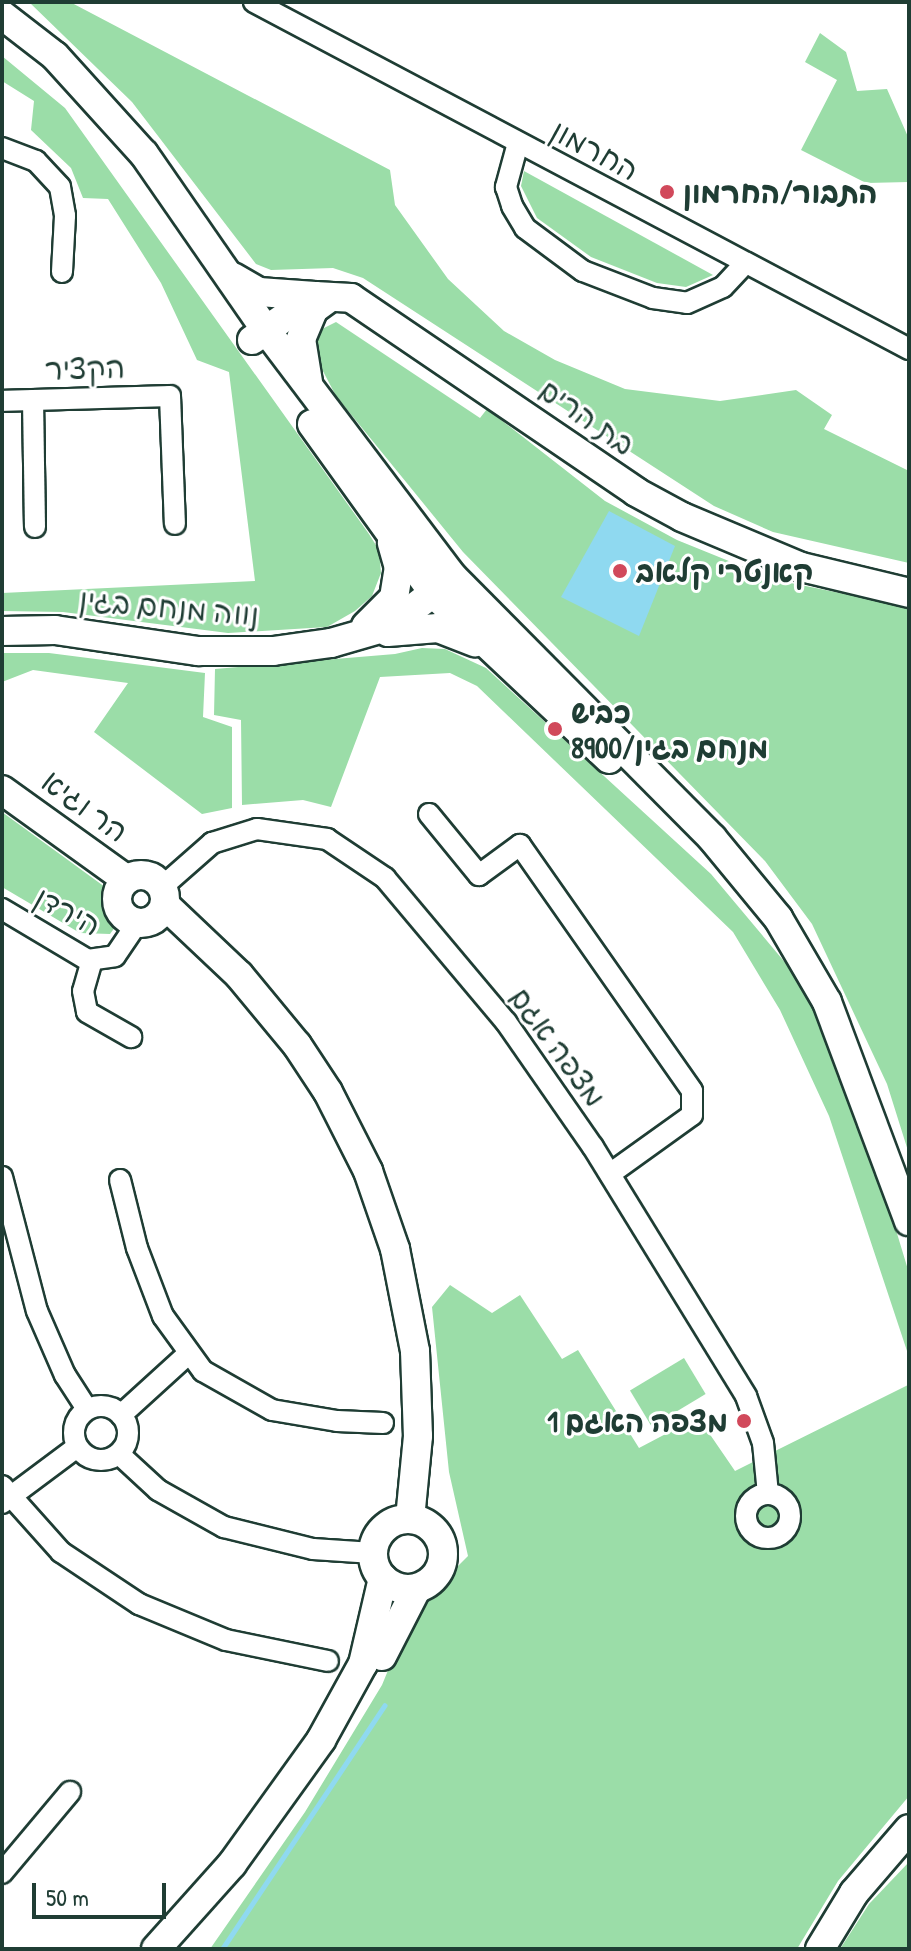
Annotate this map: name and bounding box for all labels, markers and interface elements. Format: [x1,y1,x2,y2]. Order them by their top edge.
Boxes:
street label: החרמון [545,112,645,188]
place label: התבור/החרמון [683,174,877,210]
marker: התבור/החרמון [658,183,676,201]
street label: הקציר [44,349,126,387]
street label: בת הרים [533,371,641,463]
place label: קאנטרי קלאב [636,553,813,589]
marker: קאנטרי קלאב [611,562,629,580]
street label: נווה מנחם בגין [77,581,261,633]
place label: כביש 8900/מנחם בגין [571,694,768,764]
marker: כביש 8900/מנחם בגין [546,720,564,738]
street label: הר וגיא [35,763,135,849]
street label: הירדן [29,879,107,943]
street label: מצפה אגם [503,980,613,1114]
place label: מצפה האגם 1 [547,1403,728,1439]
marker: מצפה האגם 1 [735,1412,753,1430]
scale bar [36,1867,170,1917]
text: 50 m [46,1881,89,1913]

